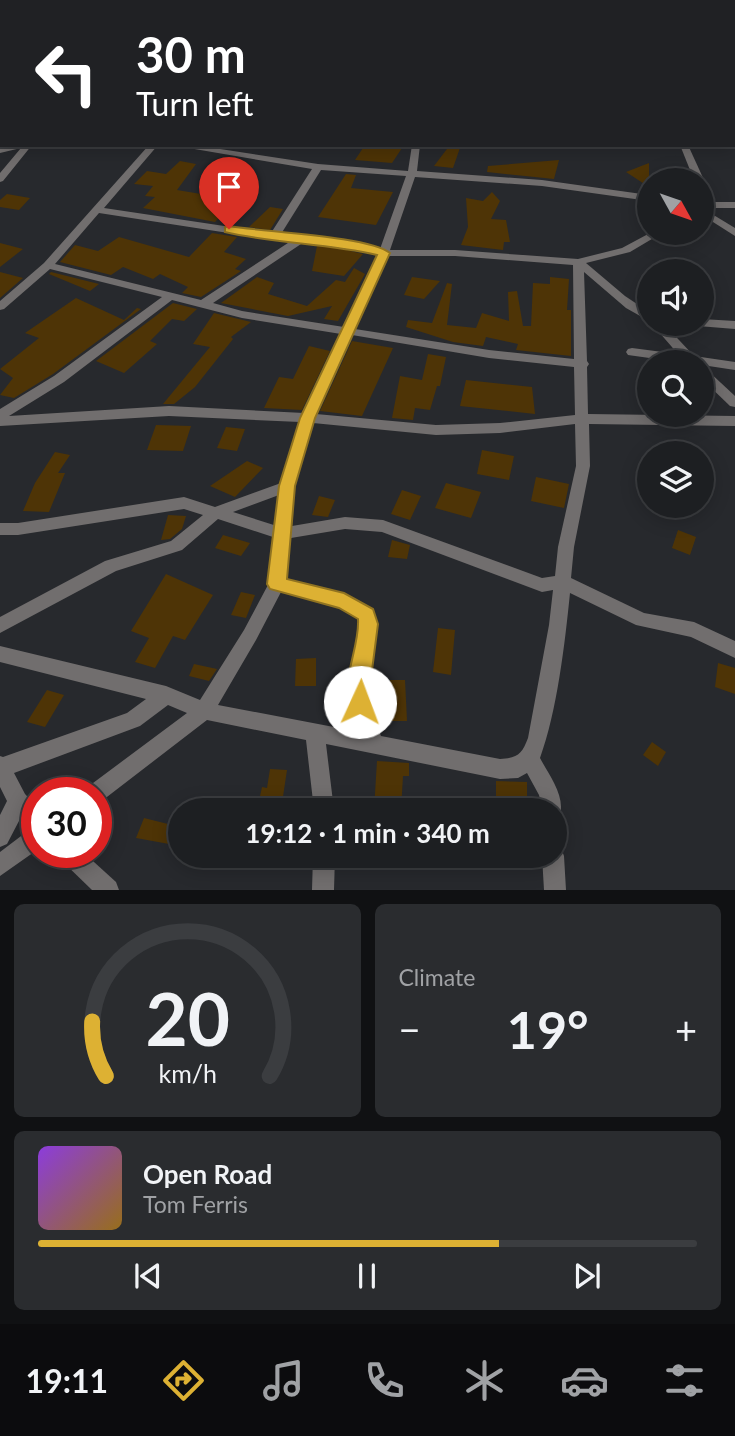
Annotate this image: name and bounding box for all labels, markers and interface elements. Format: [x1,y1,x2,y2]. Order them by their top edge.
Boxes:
text: 30 m [136,25,246,83]
icon: left [21,28,112,119]
text: Turn left [136,84,253,123]
pin [199,157,259,229]
icon: arrive [210,168,248,206]
north arrow [637,168,714,245]
map controls [637,168,714,518]
button: sound [637,259,714,336]
button: search [637,350,714,427]
button: layers [637,441,714,518]
position arrow [323,665,397,739]
speed limit sign: 30 [21,777,112,868]
text: 19:12 · 1 min · 340 m [245,817,490,849]
text: Climate [399,963,475,991]
text: 20 [145,975,229,1063]
text: 19° [507,998,589,1060]
text: − [399,1006,421,1052]
text: + [675,1006,697,1052]
text: km/h [158,1058,217,1088]
text: Open Road [143,1158,272,1190]
text: Tom Ferris [143,1190,248,1218]
icon: previous [129,1257,167,1295]
icon: pause [348,1257,386,1295]
icon: next [568,1257,606,1295]
icon: directions [159,1356,208,1405]
icon: music [259,1356,308,1405]
icon: phone [360,1356,409,1405]
icon: climate [460,1356,509,1405]
icon: car [560,1356,609,1405]
icon: filters [660,1356,709,1405]
text: 19:11 [26,1361,108,1400]

